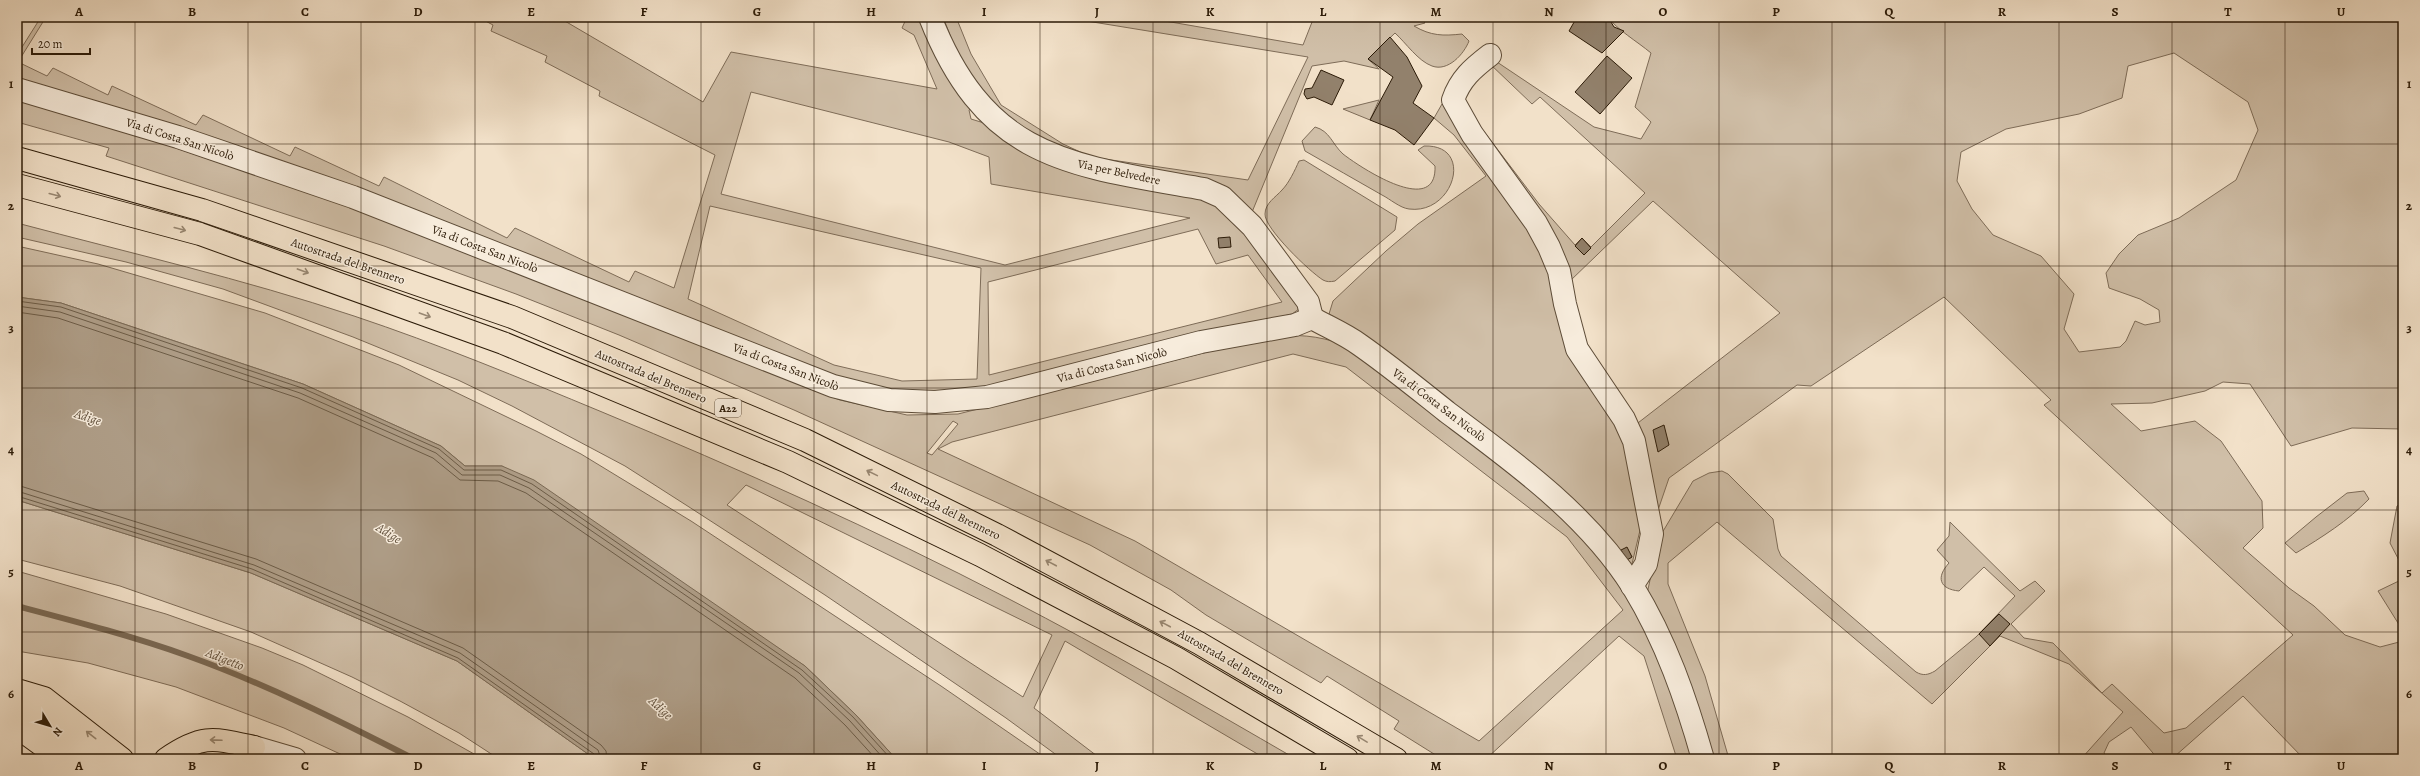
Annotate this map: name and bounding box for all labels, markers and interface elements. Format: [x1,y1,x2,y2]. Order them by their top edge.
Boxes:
text: A [74,3,84,20]
text: B [188,3,196,20]
text: C [301,3,309,20]
text: D [413,3,423,20]
text: E [527,3,535,20]
text: F [641,3,648,20]
text: G [753,3,761,20]
text: H [866,3,876,20]
text: I [982,3,987,20]
text: J [1095,3,1099,20]
text: K [1206,3,1215,20]
text: L [1320,3,1327,20]
text: M [1431,3,1442,20]
text: N [1544,3,1554,20]
text: O [1659,3,1668,20]
text: P [1772,3,1780,20]
text: Q [1885,3,1896,20]
text: R [1998,3,2007,20]
text: S [2111,3,2119,20]
text: T [2224,3,2232,20]
text: U [2337,3,2346,20]
scale bar [32,30,90,56]
text: 20 m [38,36,62,52]
text: 1 [9,75,14,92]
text: 1 [2407,75,2412,92]
street label: Via di Costa San Nicolò [123,114,236,164]
street label: Via per Belvedere [1075,155,1162,189]
one-way arrow [48,192,61,199]
text: 2 [8,197,15,214]
text: 2 [2406,197,2413,214]
street label: Via di Costa San Nicolò [429,221,541,277]
one-way arrow [173,226,186,233]
street label: Autostrada del Brennero [288,234,407,288]
one-way arrow [297,268,309,276]
one-way arrow [419,312,432,319]
text: 3 [8,319,14,336]
text: 3 [2406,319,2412,336]
street label: Via di Costa San Nicolò [730,339,842,395]
street label: Via di Costa San Nicolò [1054,344,1169,387]
street label: Autostrada del Brennero [592,345,709,407]
street label: Via di Costa San Nicolò [1388,364,1489,445]
road number: A22 [715,399,741,417]
water label: Adige [72,404,104,429]
text: 4 [8,441,14,458]
text: 4 [2406,441,2412,458]
one-way arrow [866,469,878,476]
street label: Autostrada del Brennero [888,476,1003,543]
water label: Adige [372,518,405,548]
one-way arrow [1045,559,1057,566]
text: 5 [8,563,14,580]
text: 5 [2406,563,2412,580]
one-way arrow [1159,620,1171,628]
street label: Autostrada del Brennero [1174,625,1287,699]
water label: Adigetto [203,643,246,674]
text: 6 [8,685,14,702]
text: 6 [2406,685,2412,702]
water label: Adige [645,692,677,724]
north arrow [30,706,70,746]
text: N [49,724,66,740]
one-way arrow [86,730,97,739]
one-way arrow [1356,735,1368,743]
one-way arrow [210,736,223,744]
text: A [74,757,84,774]
text: B [188,757,196,774]
text: C [301,757,309,774]
text: D [413,757,423,774]
text: E [527,757,535,774]
text: F [641,757,648,774]
text: G [753,757,761,774]
text: H [866,757,876,774]
text: I [982,757,987,774]
text: J [1095,757,1099,774]
text: K [1206,757,1215,774]
text: L [1320,757,1327,774]
text: M [1431,757,1442,774]
text: N [1544,757,1554,774]
text: O [1659,757,1668,774]
text: P [1772,757,1780,774]
text: Q [1885,757,1896,774]
text: R [1998,757,2007,774]
text: S [2111,757,2119,774]
text: T [2224,757,2232,774]
text: U [2337,757,2346,774]

